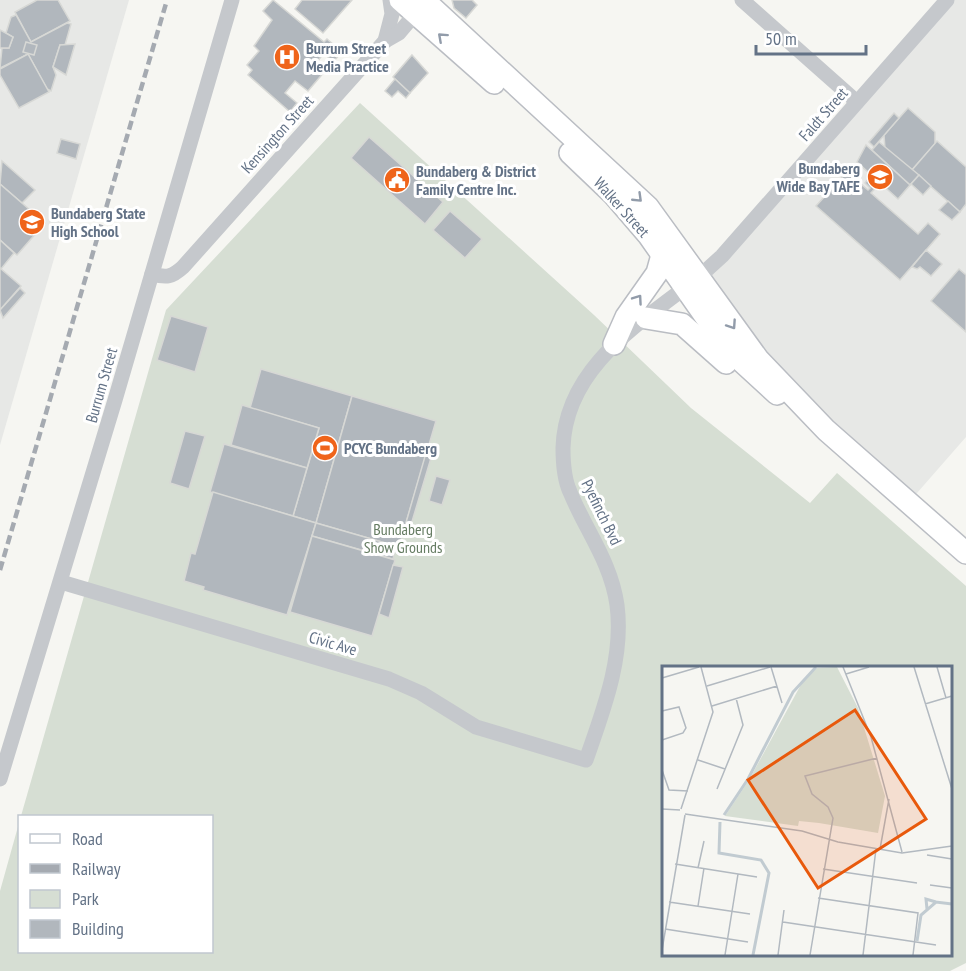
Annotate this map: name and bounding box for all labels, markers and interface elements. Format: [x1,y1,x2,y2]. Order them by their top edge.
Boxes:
scale bar [756,18,866,56]
text: 50 m [765,27,797,50]
one-way arrow [438,33,449,44]
place label: Burrum Street Media Practice [306,38,389,76]
hospital icon: Burrum Street Media Practice [272,42,302,72]
street label: Faldt Street [794,83,852,145]
street label: Kensington Street [237,90,318,177]
place label: Bundaberg Wide Bay TAFE [775,158,860,196]
place label: Bundaberg & District Family Centre Inc. [416,161,536,199]
school or university icon: Bundaberg Wide Bay TAFE [865,162,895,192]
public building icon: Bundaberg & District Family Centre Inc. [382,165,412,195]
street label: Walker Street [590,173,655,242]
one-way arrow [630,190,641,201]
place label: Bundaberg State High School [51,203,146,241]
school or university icon: Bundaberg State High School [17,207,47,237]
one-way arrow [631,295,642,306]
one-way arrow [725,319,737,329]
street label: Burrum Street [81,345,121,425]
sports icon: PCYC Bundaberg [310,433,340,463]
place label: PCYC Bundaberg [344,438,437,458]
street label: Pyefinch Bvd [578,476,627,548]
park label: Bundaberg Show Grounds [364,519,442,557]
street label: Civic Ave [307,627,359,659]
inset map [662,666,951,956]
legend [18,815,213,953]
text: Road [72,827,103,850]
text: Railway [72,857,121,880]
text: Park [72,887,99,910]
text: Building [72,917,124,940]

